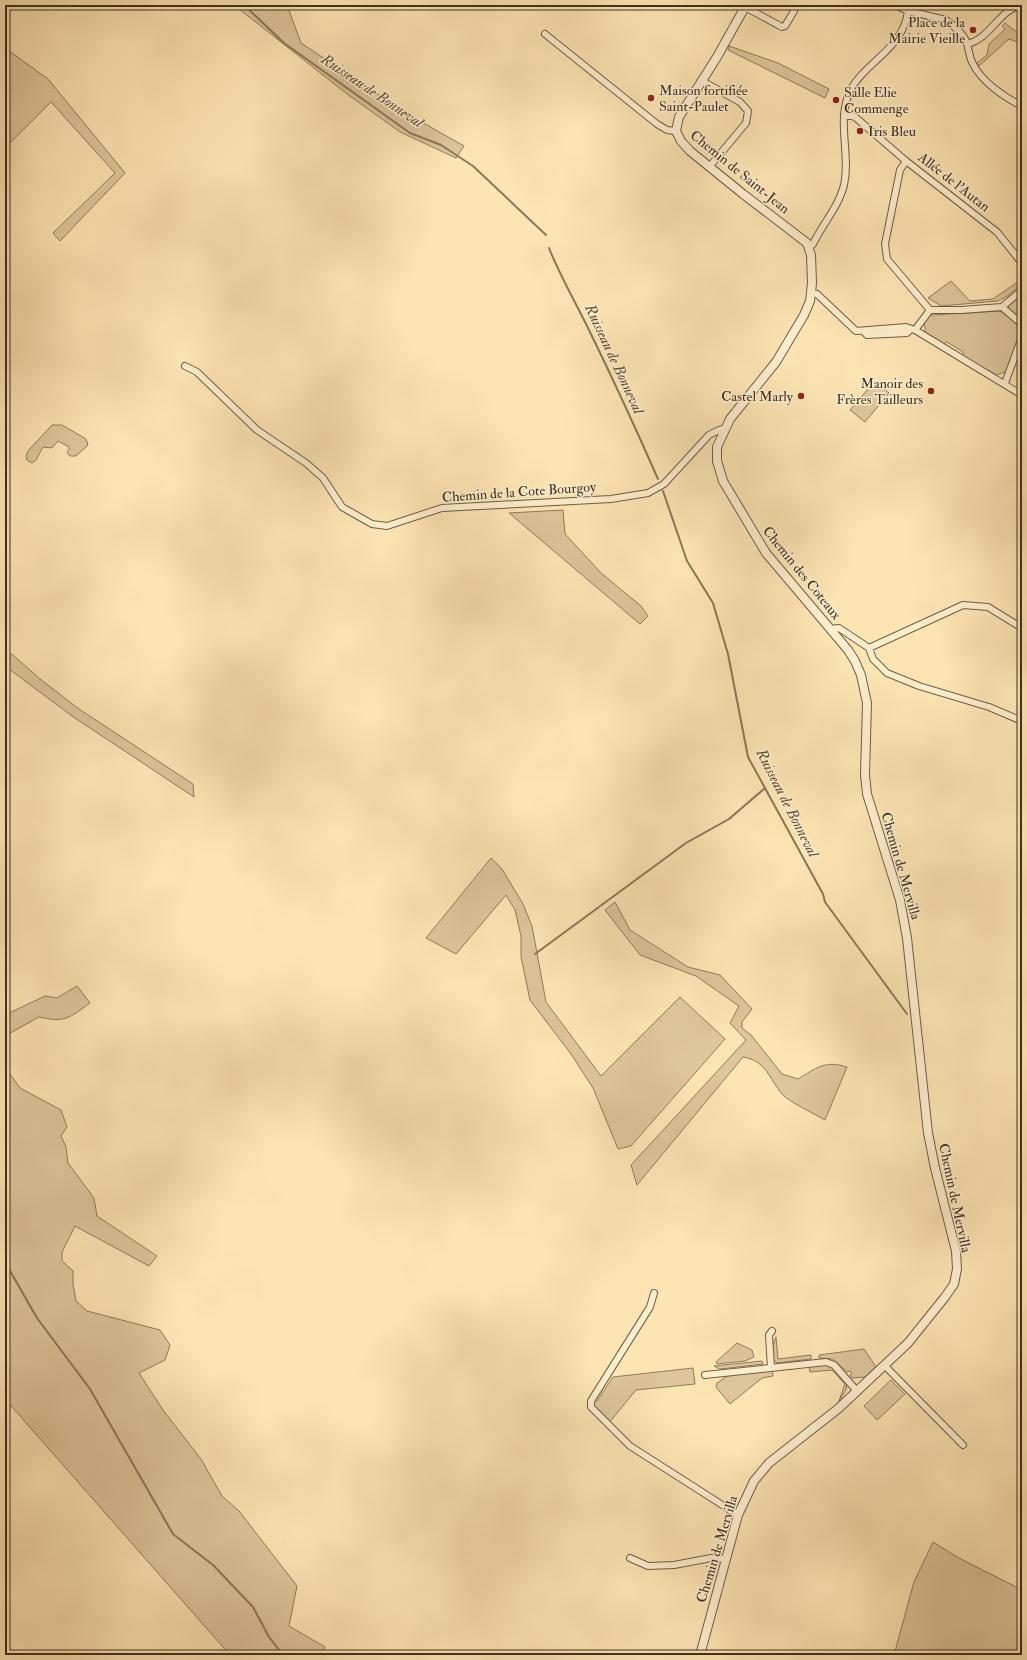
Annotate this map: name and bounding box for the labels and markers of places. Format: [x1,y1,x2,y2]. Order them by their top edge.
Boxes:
place label: Place de la Mairie Vieille [888,14,965,47]
marker: Place de la Mairie Vieille [968,25,978,35]
place label: Maison fortifiée Saint-Paulet [659,82,748,115]
place label: Salle Elie Commenge [844,84,909,117]
marker: Maison fortifiée Saint-Paulet [646,93,656,103]
marker: Salle Elie Commenge [831,95,841,105]
place label: Iris Bleu [868,123,916,140]
marker: Iris Bleu [855,126,865,136]
place label: Manoir des Frères Tailleurs [836,375,923,408]
marker: Manoir des Frères Tailleurs [926,386,936,396]
place label: Castel Marly [721,388,794,406]
marker: Castel Marly [796,391,806,401]

